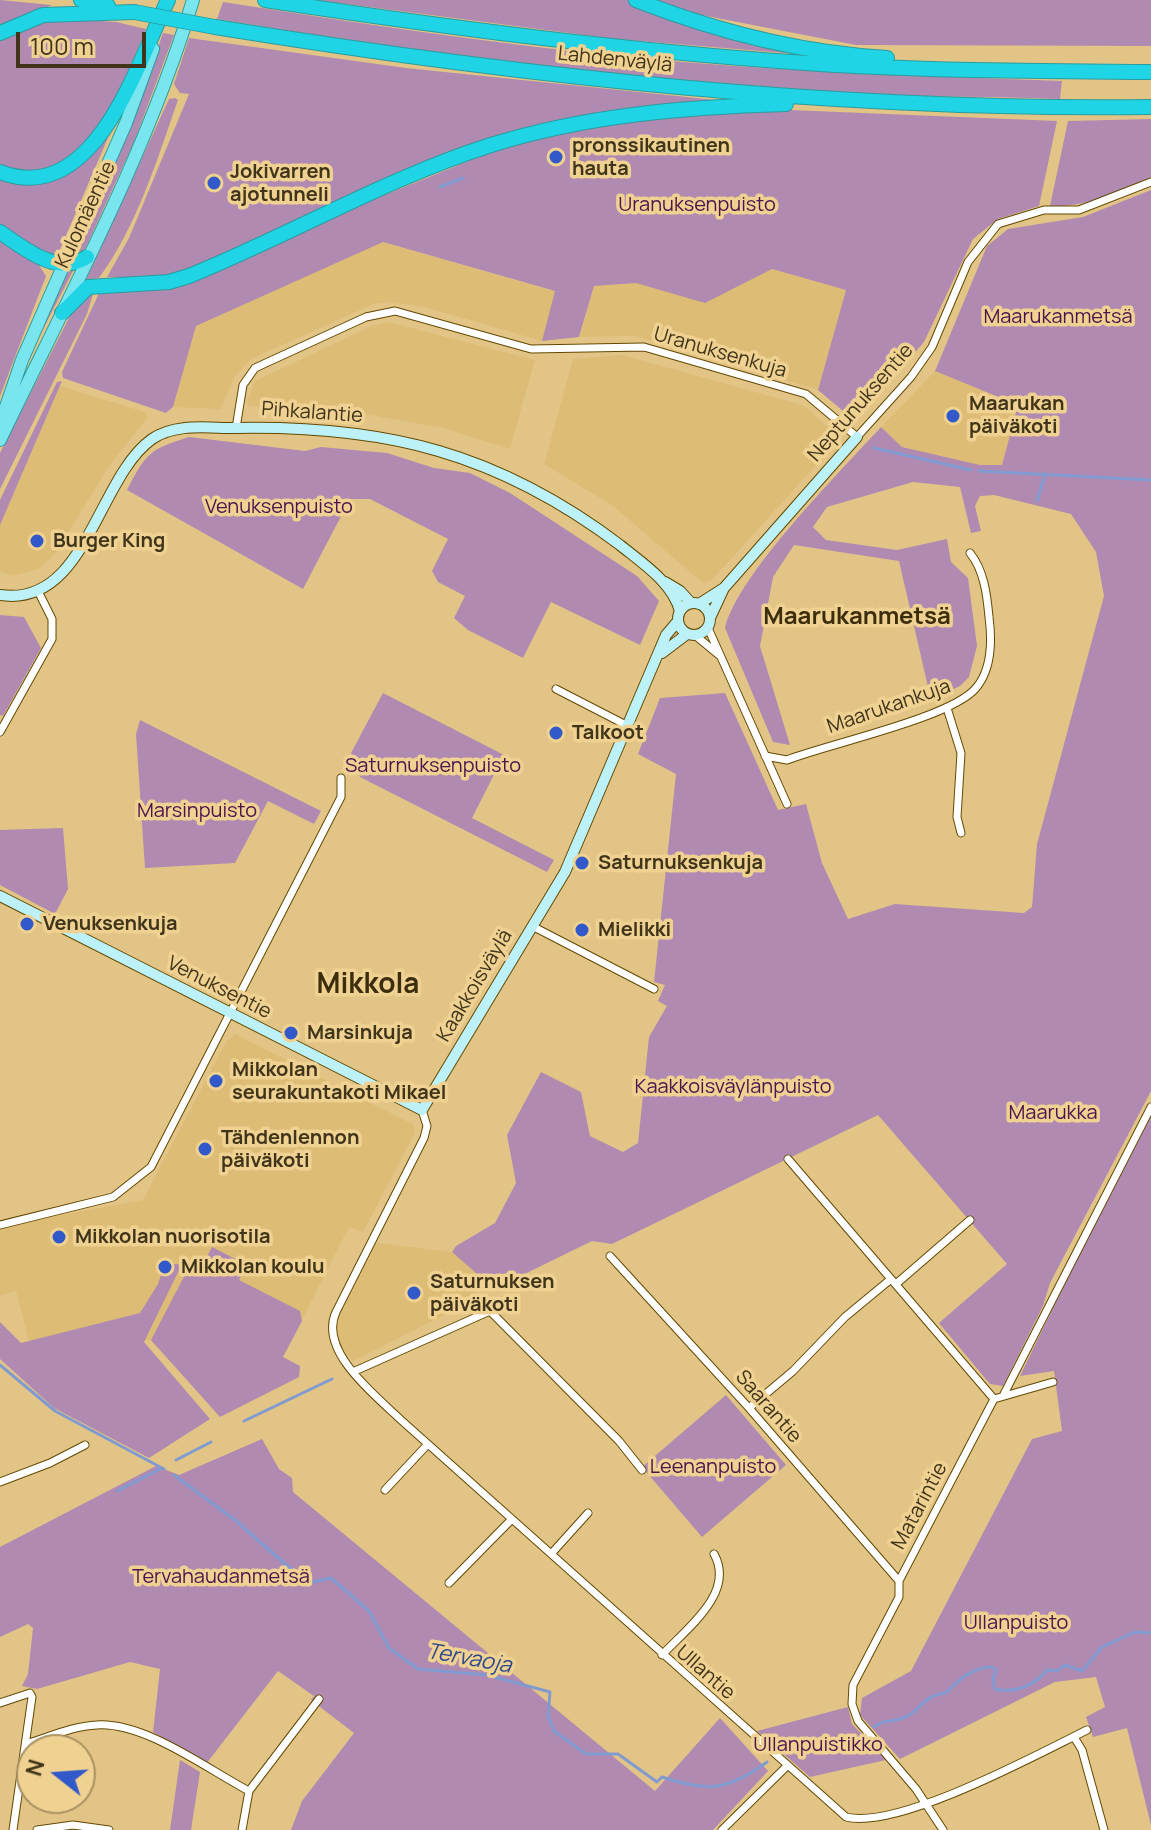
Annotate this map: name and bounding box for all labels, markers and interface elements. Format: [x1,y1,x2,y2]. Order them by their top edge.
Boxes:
scale bar [20,16,150,66]
text: 100 m [30,29,94,62]
street label: Lahdenväylä [557,42,673,78]
place label: pronssikautinen hauta [572,134,730,181]
marker: pronssikautinen hauta [547,148,565,166]
street label: Kulomäentie [51,158,121,272]
place label: Jokivarren ajotunneli [230,160,331,207]
marker: Jokivarren ajotunneli [205,174,223,192]
park label: Uranuksenpuisto [618,193,776,217]
park label: Maarukanmetsä [983,305,1133,329]
street label: Uranuksenkuja [651,323,789,383]
street label: Neptunuksentie [803,339,919,467]
place label: Maarukan päiväkoti [969,392,1064,439]
street label: Pihkalantie [260,397,364,429]
marker: Maarukan päiväkoti [944,407,962,425]
park label: Venuksenpuisto [205,495,353,519]
place label: Burger King [53,529,165,553]
marker: Burger King [28,532,46,550]
district label: Maarukanmetsä [763,603,951,631]
street label: Maarukankuja [824,675,954,739]
place label: Talkoot [572,721,644,745]
marker: Talkoot [547,724,565,742]
park label: Saturnuksenpuisto [345,754,521,778]
park label: Marsinpuisto [137,799,257,823]
place label: Saturnuksenkuja [598,851,763,875]
marker: Saturnuksenkuja [573,854,591,872]
place label: Venuksenkuja [43,912,178,936]
marker: Venuksenkuja [18,915,36,933]
place label: Mielikki [598,918,671,942]
marker: Mielikki [573,921,591,939]
street label: Kaakkoisväylä [432,926,518,1046]
street label: Venuksentie [163,951,275,1025]
district label: Mikkola [317,968,419,1002]
place label: Marsinkuja [307,1021,413,1045]
marker: Marsinkuja [282,1024,300,1042]
place label: Mikkolan seurakuntakoti Mikael [232,1058,446,1105]
marker: Mikkolan seurakuntakoti Mikael [207,1072,225,1090]
park label: Kaakkoisväylänpuisto [635,1075,831,1099]
park label: Maarukka [1008,1101,1098,1125]
place label: Tähdenlennon päiväkoti [221,1126,359,1173]
marker: Tähdenlennon päiväkoti [196,1140,214,1158]
place label: Mikkolan nuorisotila [75,1225,271,1249]
marker: Mikkolan nuorisotila [50,1228,68,1246]
place label: Mikkolan koulu [181,1255,325,1279]
marker: Mikkolan koulu [156,1258,174,1276]
place label: Saturnuksen päiväkoti [430,1270,554,1317]
marker: Saturnuksen päiväkoti [405,1284,423,1302]
street label: Saarantie [730,1366,806,1448]
park label: Leenanpuisto [650,1455,776,1479]
street label: Matarintie [887,1458,953,1554]
park label: Tervahaudanmetsä [132,1565,310,1589]
park label: Ullanpuisto [964,1611,1068,1635]
water label: Tervaoja [425,1639,513,1679]
street label: Ullantie [670,1641,740,1705]
park label: Ullanpuistikko [753,1733,883,1757]
north arrow [16,1734,96,1814]
text: N [18,1756,52,1780]

